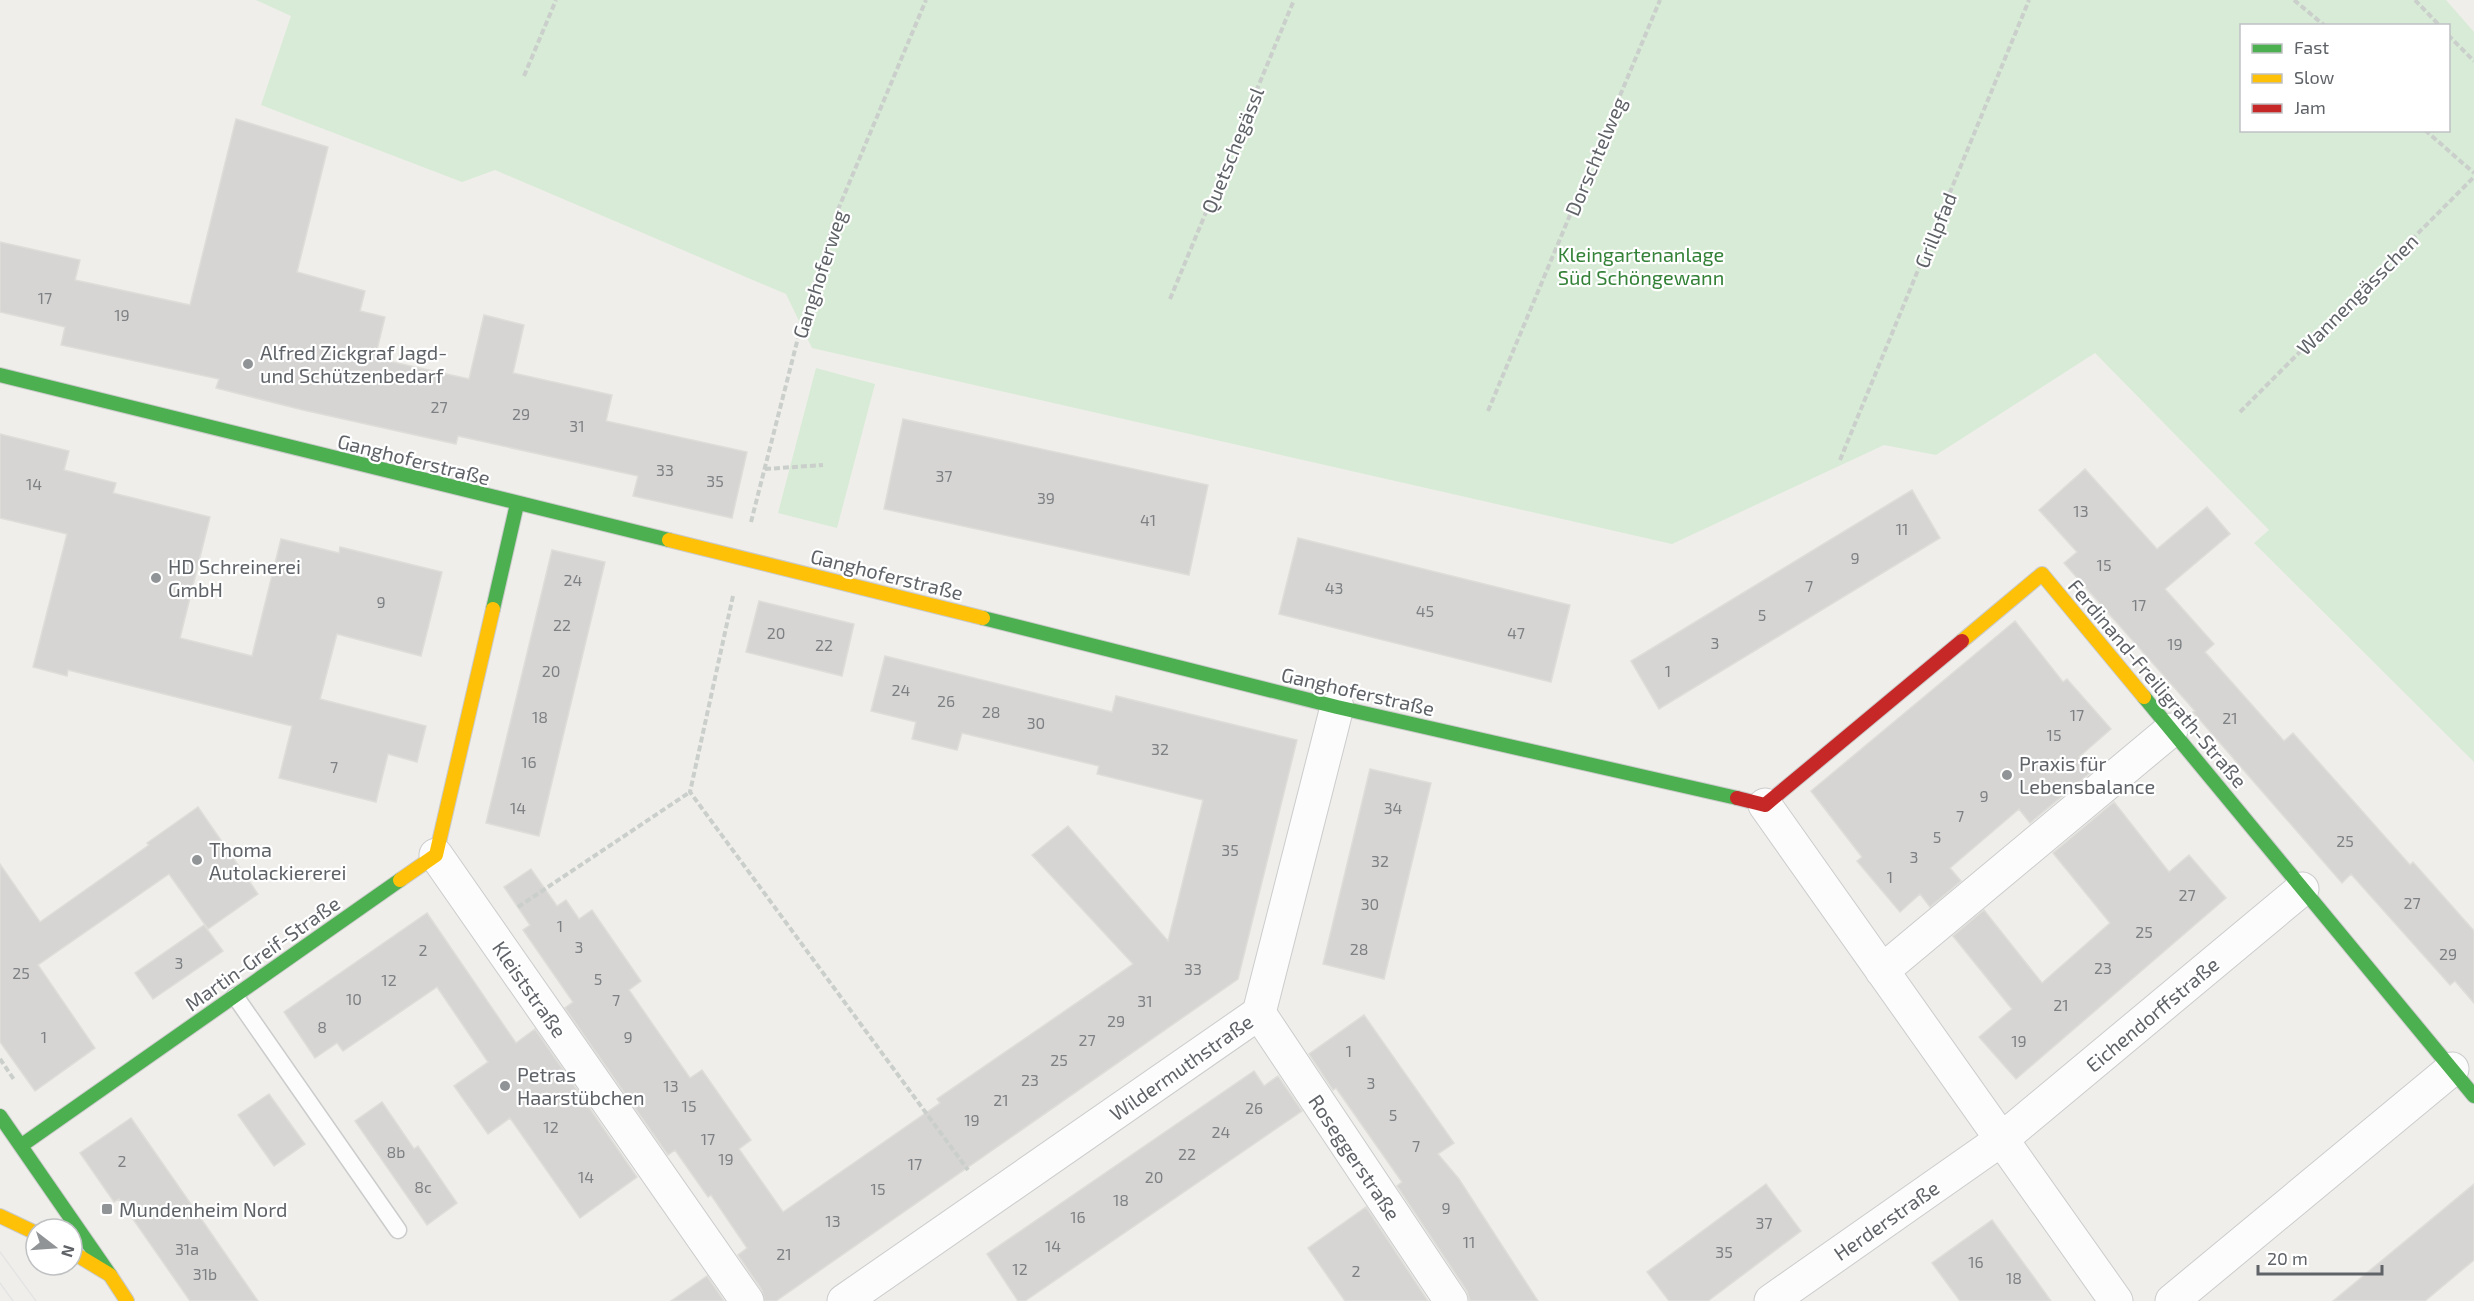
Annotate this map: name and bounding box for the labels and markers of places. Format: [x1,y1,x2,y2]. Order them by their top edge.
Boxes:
place label: Alfred Zickgraf Jagd- und Schützenbedarf [260,340,447,387]
marker: Alfred Zickgraf Jagd- und Schützenbedarf [241,357,255,371]
place label: HD Schreinerei GmbH [168,554,301,601]
marker: HD Schreinerei GmbH [149,571,163,585]
place label: Praxis für Lebensbalance [2019,751,2155,798]
marker: Praxis für Lebensbalance [2000,768,2014,782]
place label: Thoma Autolackiererei [209,837,346,884]
marker: Thoma Autolackiererei [190,853,204,867]
place label: Petras Haarstübchen [517,1062,645,1109]
marker: Petras Haarstübchen [498,1079,512,1093]
place label: Mundenheim Nord [119,1197,287,1221]
marker: Mundenheim Nord [100,1202,114,1216]

